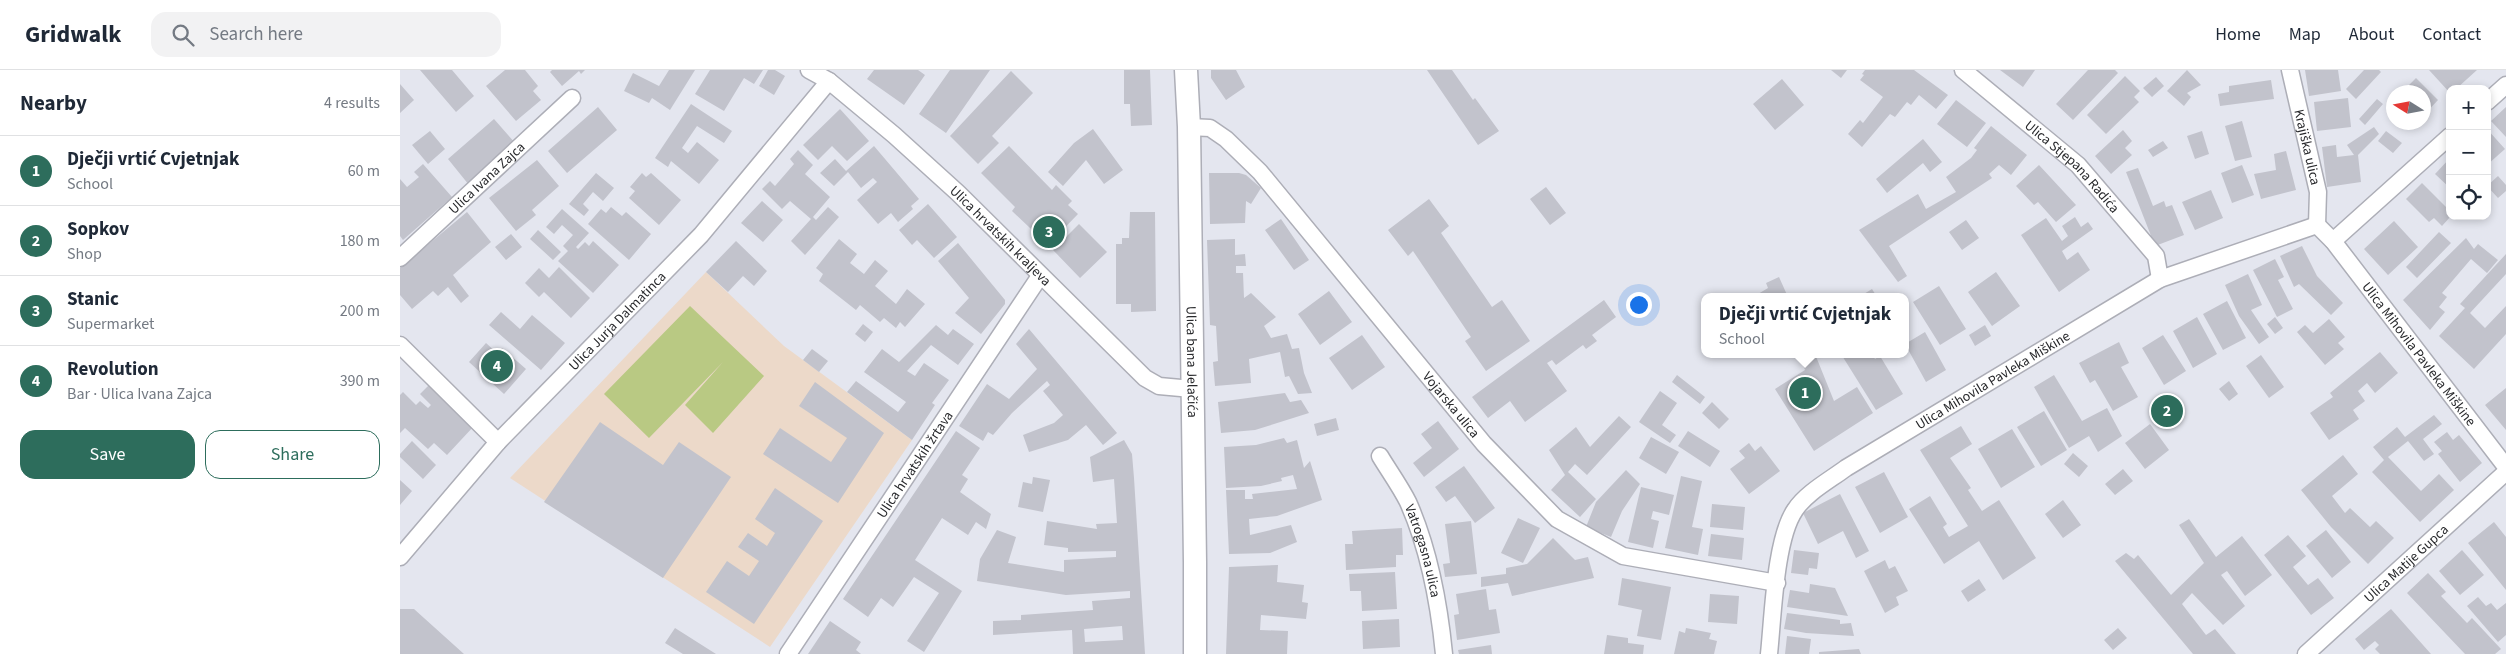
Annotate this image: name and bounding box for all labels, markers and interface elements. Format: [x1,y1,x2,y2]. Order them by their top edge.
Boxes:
search box [151,12,501,57]
text: Gridwalk [25,17,121,52]
icon: search [169,21,197,49]
text: Search here [209,21,303,48]
text: Home [2215,22,2261,47]
text: Map [2289,22,2321,47]
text: About [2349,22,2394,47]
text: Contact [2422,22,2481,47]
north arrow [2386,85,2431,130]
map controls [2446,85,2491,220]
button: + [2446,85,2491,130]
text: Nearby [20,88,87,118]
text: 4 results [324,92,380,114]
street label: Krajiška ulica [2288,107,2325,187]
street label: Ulica Stjepana Radića [2020,116,2124,218]
button: − [2446,130,2491,175]
street label: Ulica Ivana Zajca [444,138,530,219]
text: Dječji vrtić Cvjetnjak [67,146,239,173]
text: 1 [32,160,40,182]
text: 60 m [348,160,380,182]
text: School [67,173,113,195]
button: locate [2446,175,2491,220]
street label: Ulica hrvatskih kraljeva [945,181,1055,291]
pin: 3 [1033,213,1065,251]
text: Sopkov [67,216,129,243]
text: 2 [32,230,40,252]
text: 180 m [340,230,380,252]
text: Shop [67,243,102,265]
street label: Ulica Jurja Dalmatinca [564,267,671,375]
street label: Ulica Mihovila Pavleka Miškine [2357,278,2480,431]
text: Stanic [67,286,119,313]
your location [1626,292,1652,318]
popup [1701,293,1909,358]
text: 3 [32,300,40,322]
text: 200 m [340,300,380,322]
text: Dječji vrtić Cvjetnjak [1719,301,1891,328]
street label: Ulica bana Jelačića [1180,306,1202,418]
text: Supermarket [67,313,154,335]
street label: Ulica Mihovila Pavleka Miškine [1912,326,2074,435]
text: School [1719,328,1765,350]
pin: 4 [481,347,513,385]
text: Revolution [67,356,159,383]
street label: Vojarska ulica [1417,368,1484,443]
text: 4 [32,370,40,392]
text: 390 m [340,370,380,392]
pin: 1 [1789,374,1821,412]
text: Bar · Ulica Ivana Zajca [67,383,212,405]
pin: 2 [2151,392,2183,430]
street label: Ulica hrvatskih žrtava [872,407,958,522]
button: Save [20,430,195,479]
button: Share [205,430,380,479]
street label: Vatrogasna ulica [1399,501,1445,599]
street label: Ulica Matije Gupca [2360,520,2453,608]

